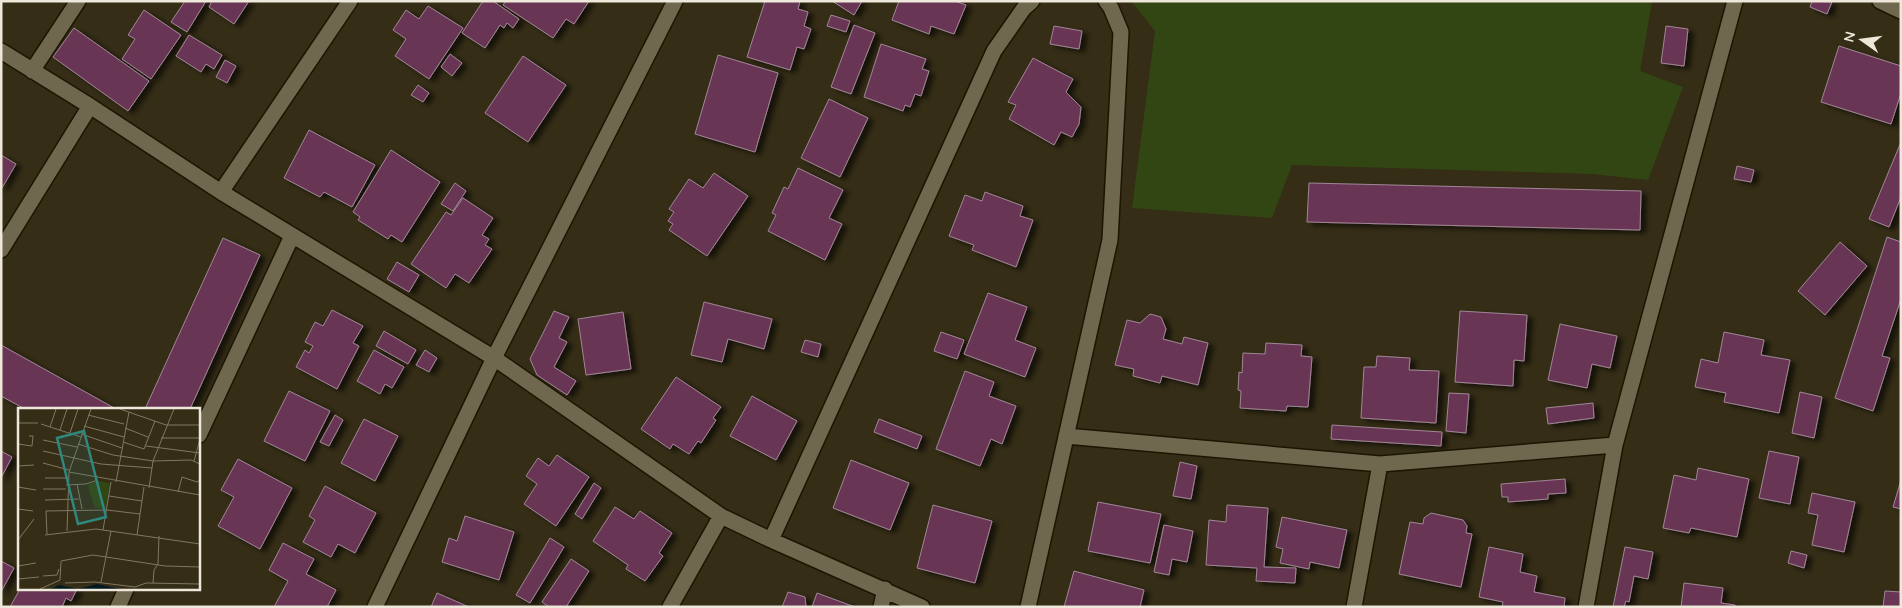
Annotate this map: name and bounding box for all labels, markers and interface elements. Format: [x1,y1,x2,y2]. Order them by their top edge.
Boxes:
north arrow [1837,15,1887,65]
text: N [1839,30,1859,44]
inset map [18,408,200,590]

